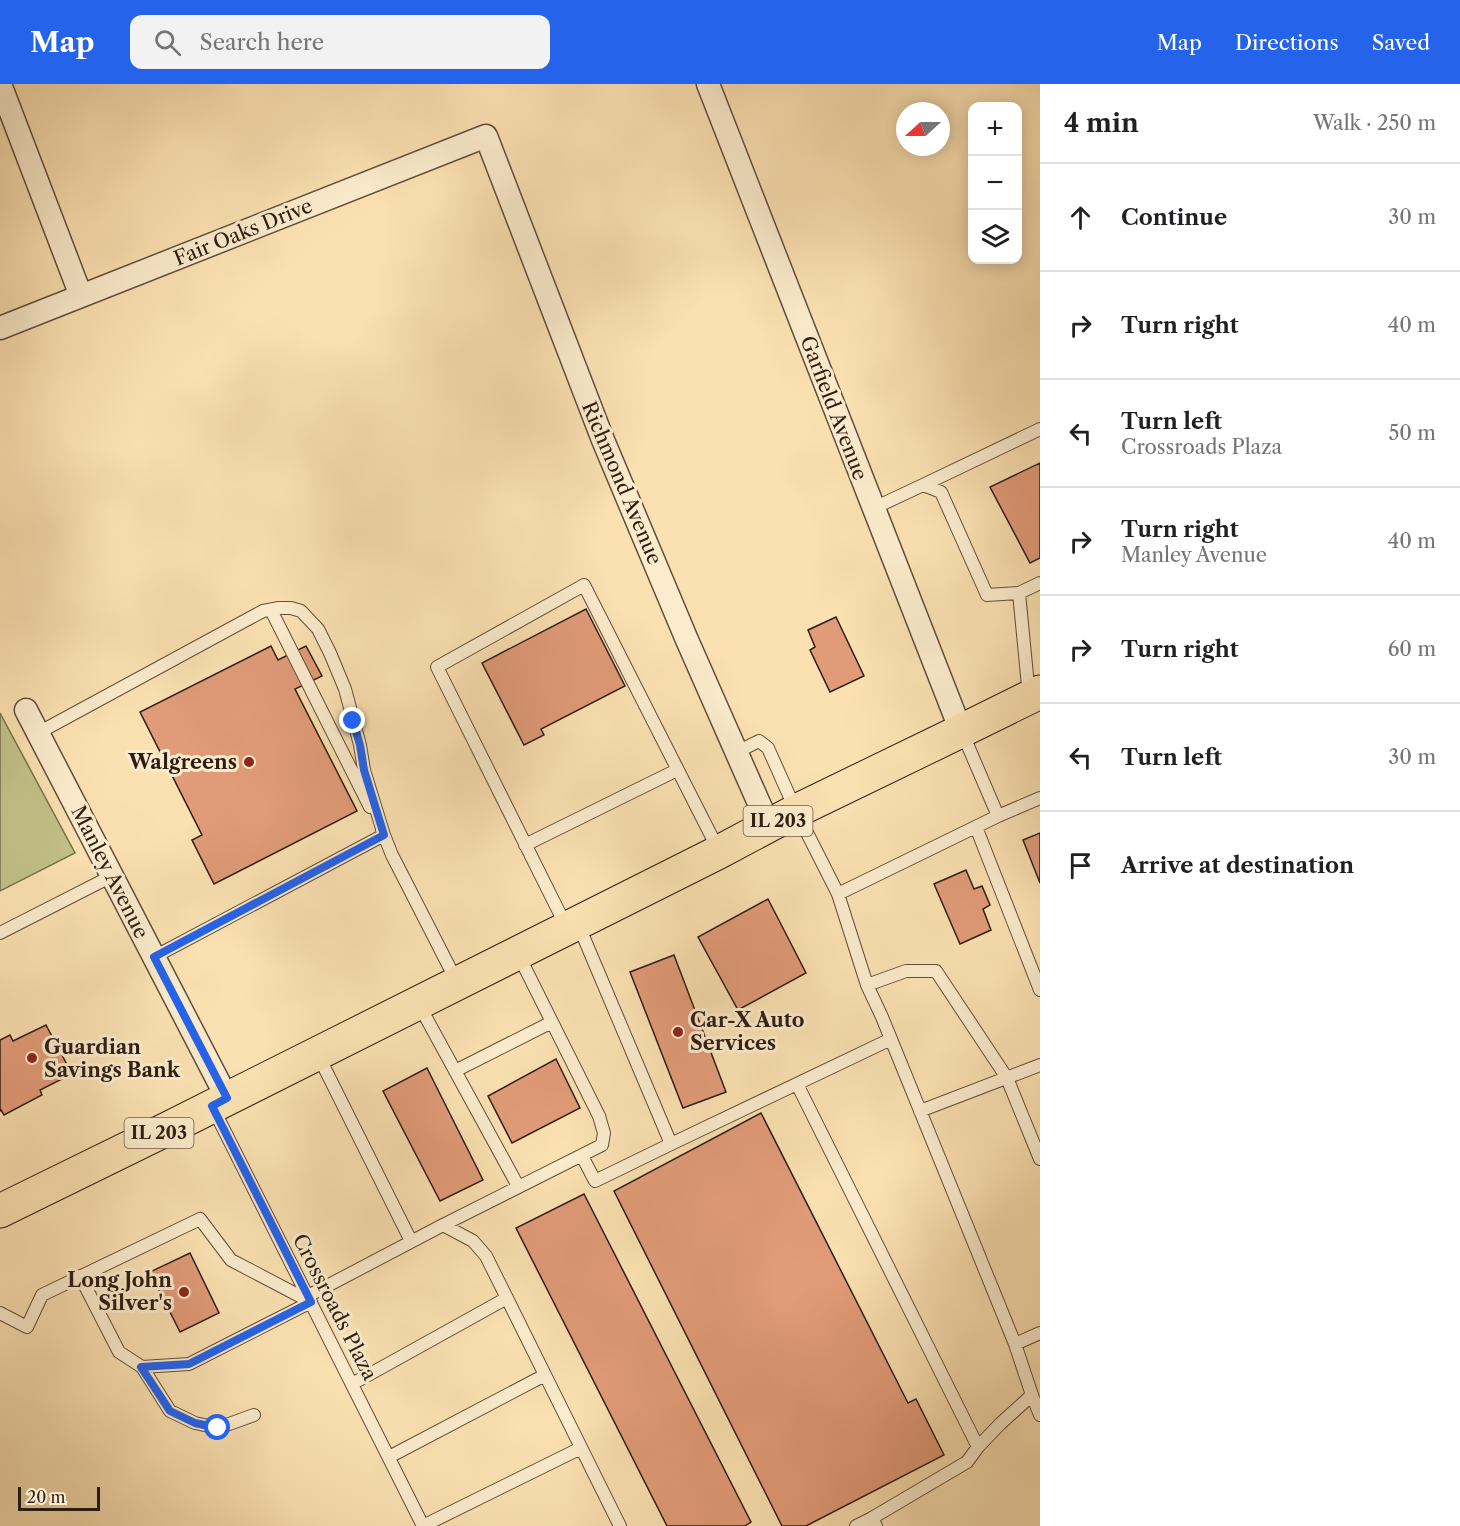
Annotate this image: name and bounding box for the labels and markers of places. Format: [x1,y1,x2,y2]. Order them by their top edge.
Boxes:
place label: Walgreens [127,750,237,774]
marker: Walgreens [242,755,256,769]
place label: Car-X Auto Services [690,1008,805,1055]
marker: Car-X Auto Services [671,1025,685,1039]
place label: Guardian Savings Bank [44,1035,181,1082]
marker: Guardian Savings Bank [25,1051,39,1065]
place label: Long John Silver's [67,1268,172,1315]
marker: Long John Silver's [177,1285,191,1299]

